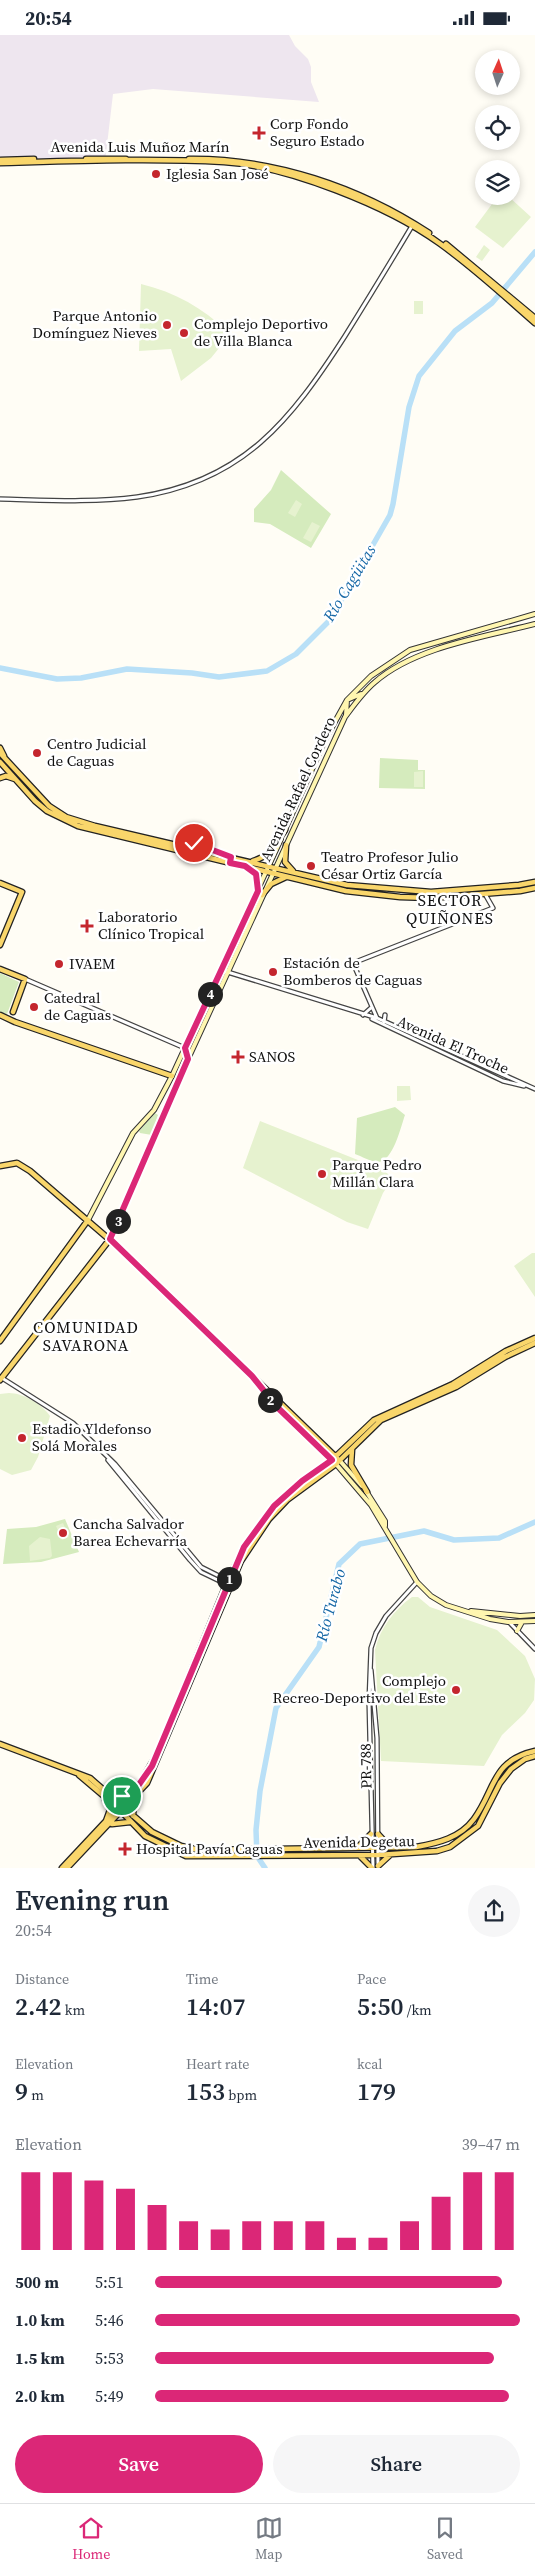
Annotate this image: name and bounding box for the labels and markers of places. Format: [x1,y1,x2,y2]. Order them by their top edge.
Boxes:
place label: Corp Fondo Seguro Estado [270,113,365,151]
marker: Corp Fondo Seguro Estado [252,126,266,140]
place label: Iglesia San José [166,163,269,184]
marker: Iglesia San José [150,168,162,180]
place label: Parque Antonio Domínguez Nieves [32,305,157,343]
place label: Complejo Deportivo de Villa Blanca [194,313,328,351]
marker: Parque Antonio Domínguez Nieves [161,319,173,331]
marker: Complejo Deportivo de Villa Blanca [178,327,190,339]
place label: Centro Judicial de Caguas [47,733,147,771]
marker: Centro Judicial de Caguas [31,747,43,759]
pin [173,822,215,864]
place label: Teatro Profesor Julio César Ortiz García [321,846,458,884]
marker: Teatro Profesor Julio César Ortiz García [305,860,317,872]
place label: Laboratorio Clínico Tropical [98,906,205,944]
marker: Laboratorio Clínico Tropical [80,919,94,933]
place label: Estación de Bomberos de Caguas [283,952,422,990]
place label: IVAEM [69,953,115,974]
marker: IVAEM [53,958,65,970]
marker: Estación de Bomberos de Caguas [267,966,279,978]
pin: 4 [198,981,222,1007]
place label: Catedral de Caguas [44,987,111,1025]
marker: Catedral de Caguas [28,1001,40,1013]
place label: SANOS [249,1046,296,1067]
marker: SANOS [231,1050,245,1064]
place label: Parque Pedro Millán Clara [332,1154,422,1192]
marker: Parque Pedro Millán Clara [316,1168,328,1180]
pin: 3 [106,1209,130,1233]
pin: 2 [258,1387,282,1413]
place label: Estadio Yldefonso Solá Morales [32,1418,151,1456]
marker: Estadio Yldefonso Solá Morales [16,1432,28,1444]
place label: Cancha Salvador Barea Echevarría [73,1513,188,1551]
marker: Cancha Salvador Barea Echevarría [57,1527,69,1539]
pin: 1 [216,1567,242,1591]
place label: Complejo Recreo-Deportivo del Este [273,1670,446,1708]
marker: Complejo Recreo-Deportivo del Este [450,1684,462,1696]
pin [101,1775,143,1817]
place label: Hospital Pavía Caguas [136,1838,283,1859]
marker: Hospital Pavía Caguas [118,1842,132,1856]

